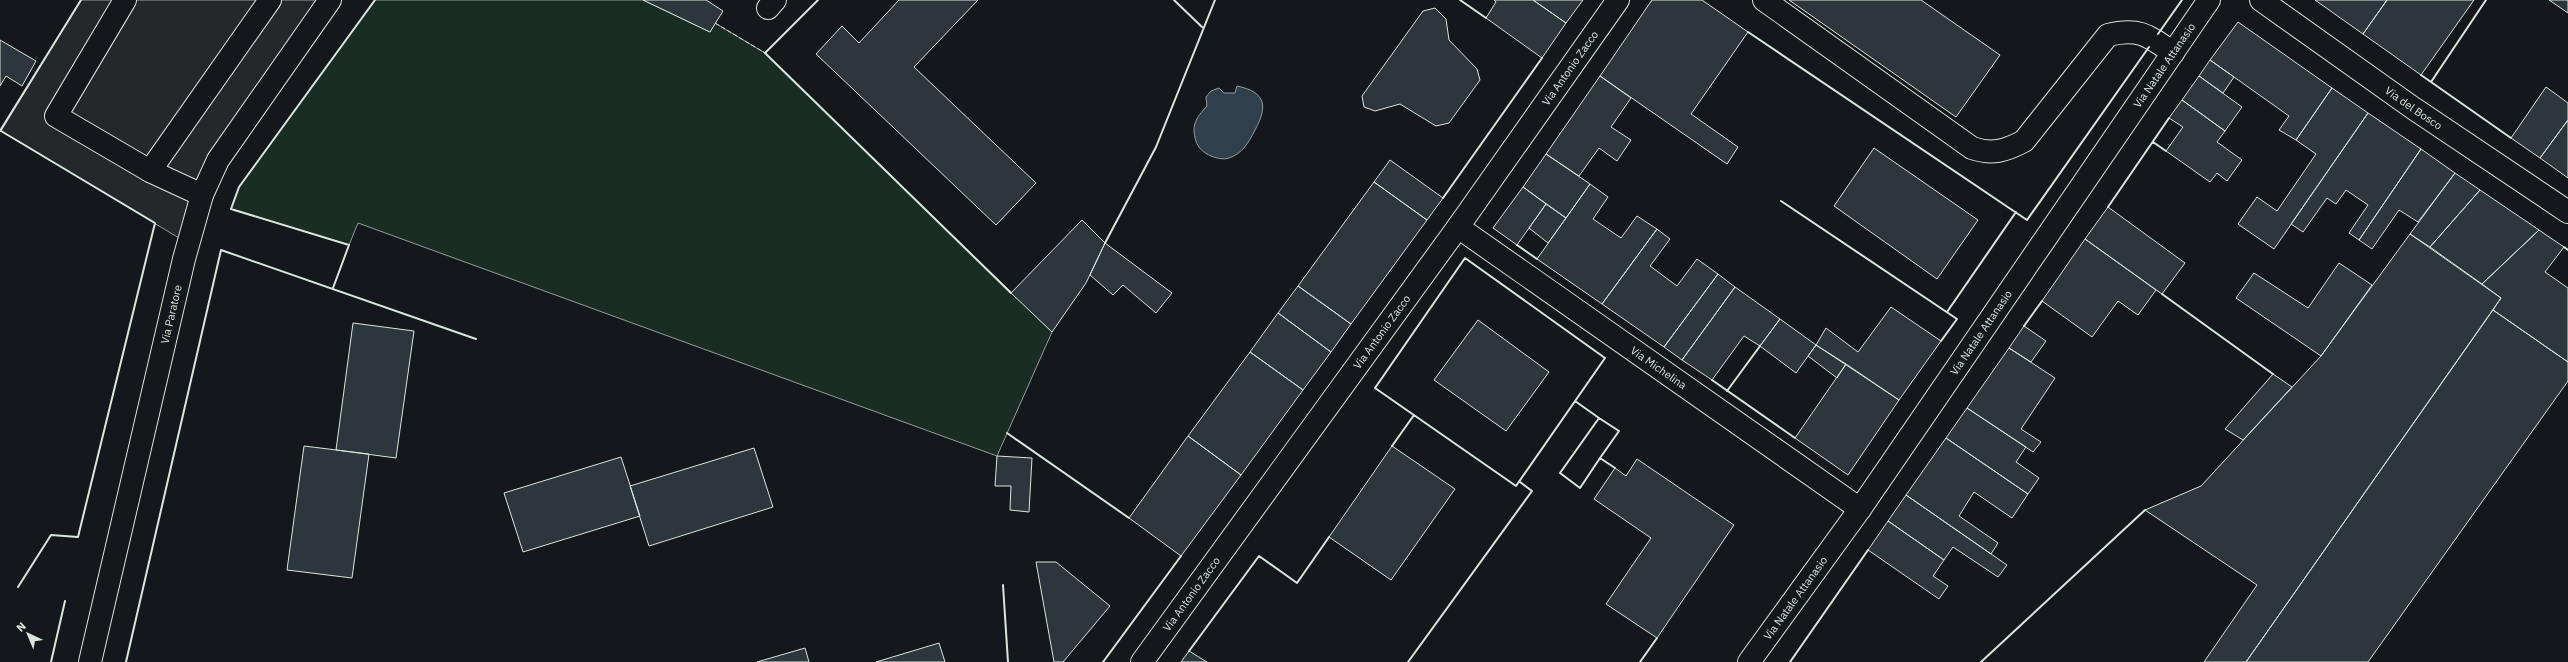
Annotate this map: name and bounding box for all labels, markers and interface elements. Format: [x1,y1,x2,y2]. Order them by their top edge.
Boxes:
street label: Via Natale Attanasio [2130,20,2198,110]
street label: Via Antonio Zacco [1539,28,1601,108]
street label: Via del Bosco [2382,83,2445,133]
street label: Via Paratore [157,283,185,345]
street label: Via Natale Attanasio [1947,287,2015,378]
street label: Via Antonio Zacco [1350,292,1413,372]
street label: Via Michelina [1628,343,1689,392]
street label: Via Natale Attanasio [1760,553,1830,643]
street label: Via Antonio Zacco [1160,554,1223,634]
north arrow [8,614,48,654]
text: N [13,619,29,635]

